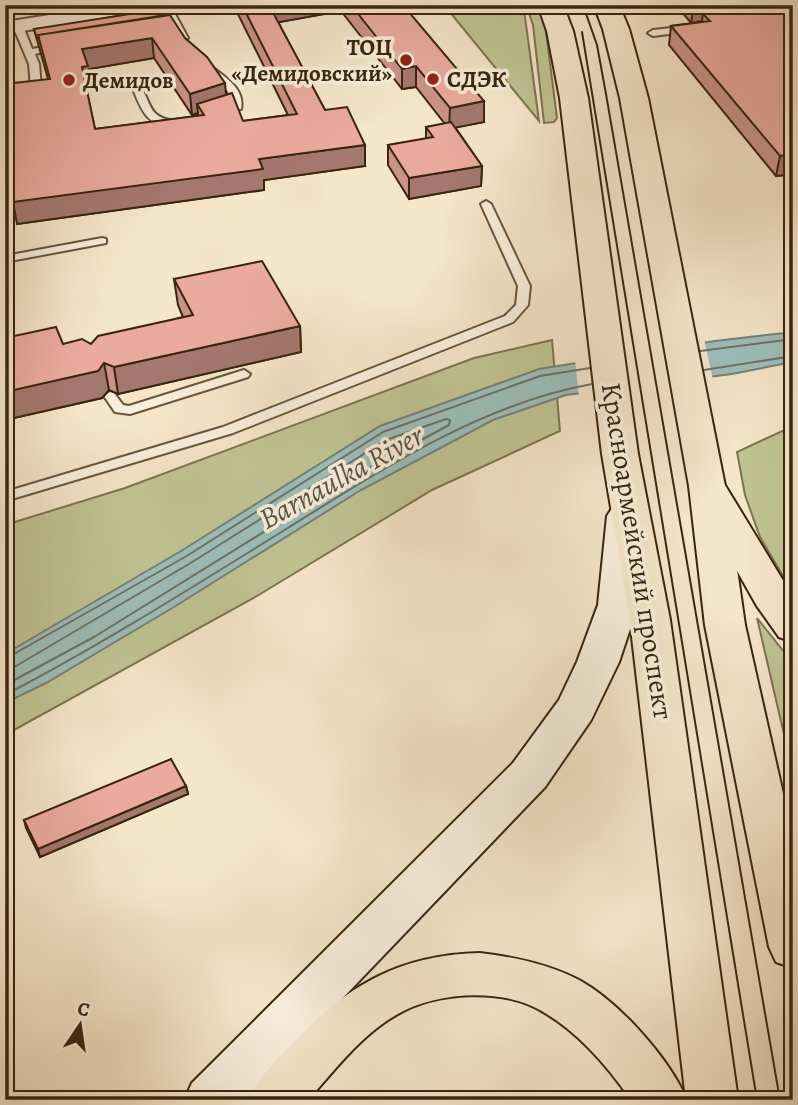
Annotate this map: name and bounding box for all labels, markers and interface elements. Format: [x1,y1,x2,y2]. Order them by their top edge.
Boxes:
place label: ТОЦ «Демидовский» [231,32,392,89]
marker: ТОЦ «Демидовский» [398,52,414,68]
place label: СДЭК [447,64,507,95]
place label: Демидов [83,65,173,96]
marker: СДЭК [425,71,441,87]
marker: Демидов [61,72,77,88]
street label: Красноармейский проспект [592,380,682,722]
water label: Barnaulka River [252,415,432,539]
north arrow [46,990,116,1060]
text: С [75,995,92,1023]

